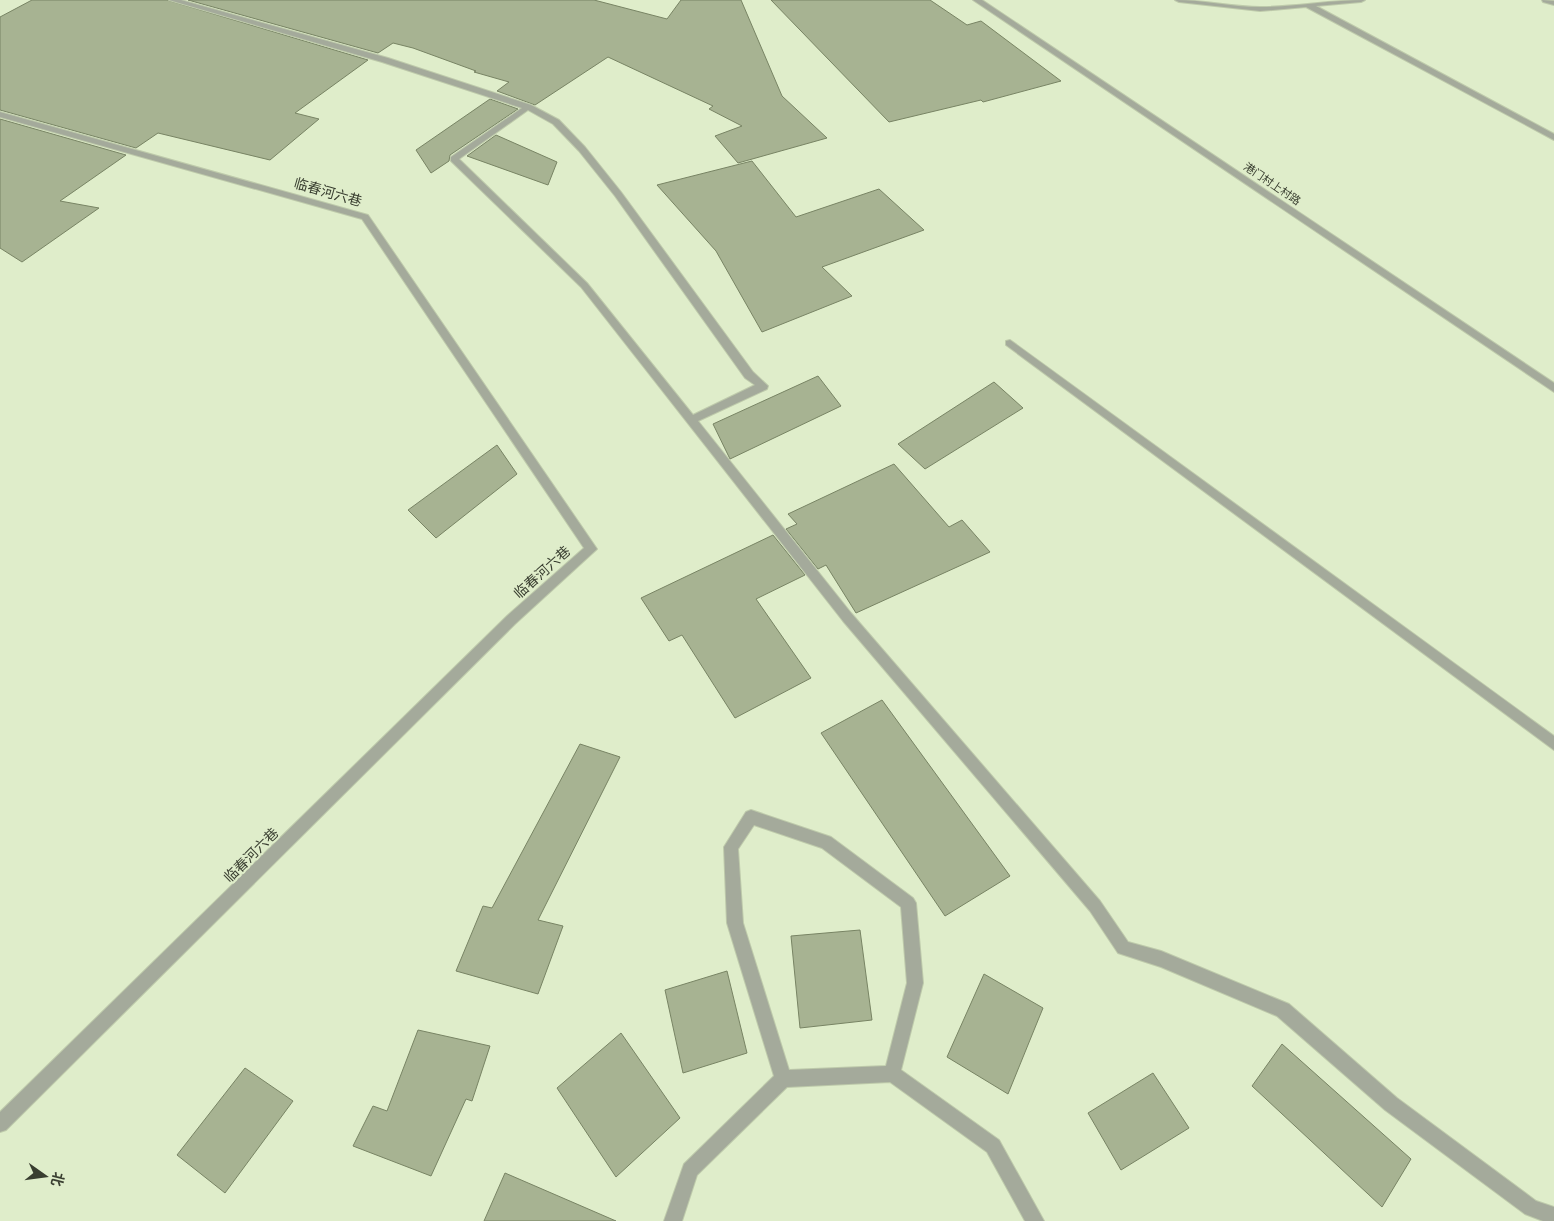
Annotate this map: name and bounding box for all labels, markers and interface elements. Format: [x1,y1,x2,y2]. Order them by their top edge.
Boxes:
street label: 港门村上村路 [1241,160,1303,208]
street label: 临春河六巷 [292,175,364,209]
street label: 临春河六巷 [511,543,573,601]
street label: 临春河六巷 [221,825,281,885]
north arrow [20,1151,70,1201]
text: 北 [48,1170,67,1188]

